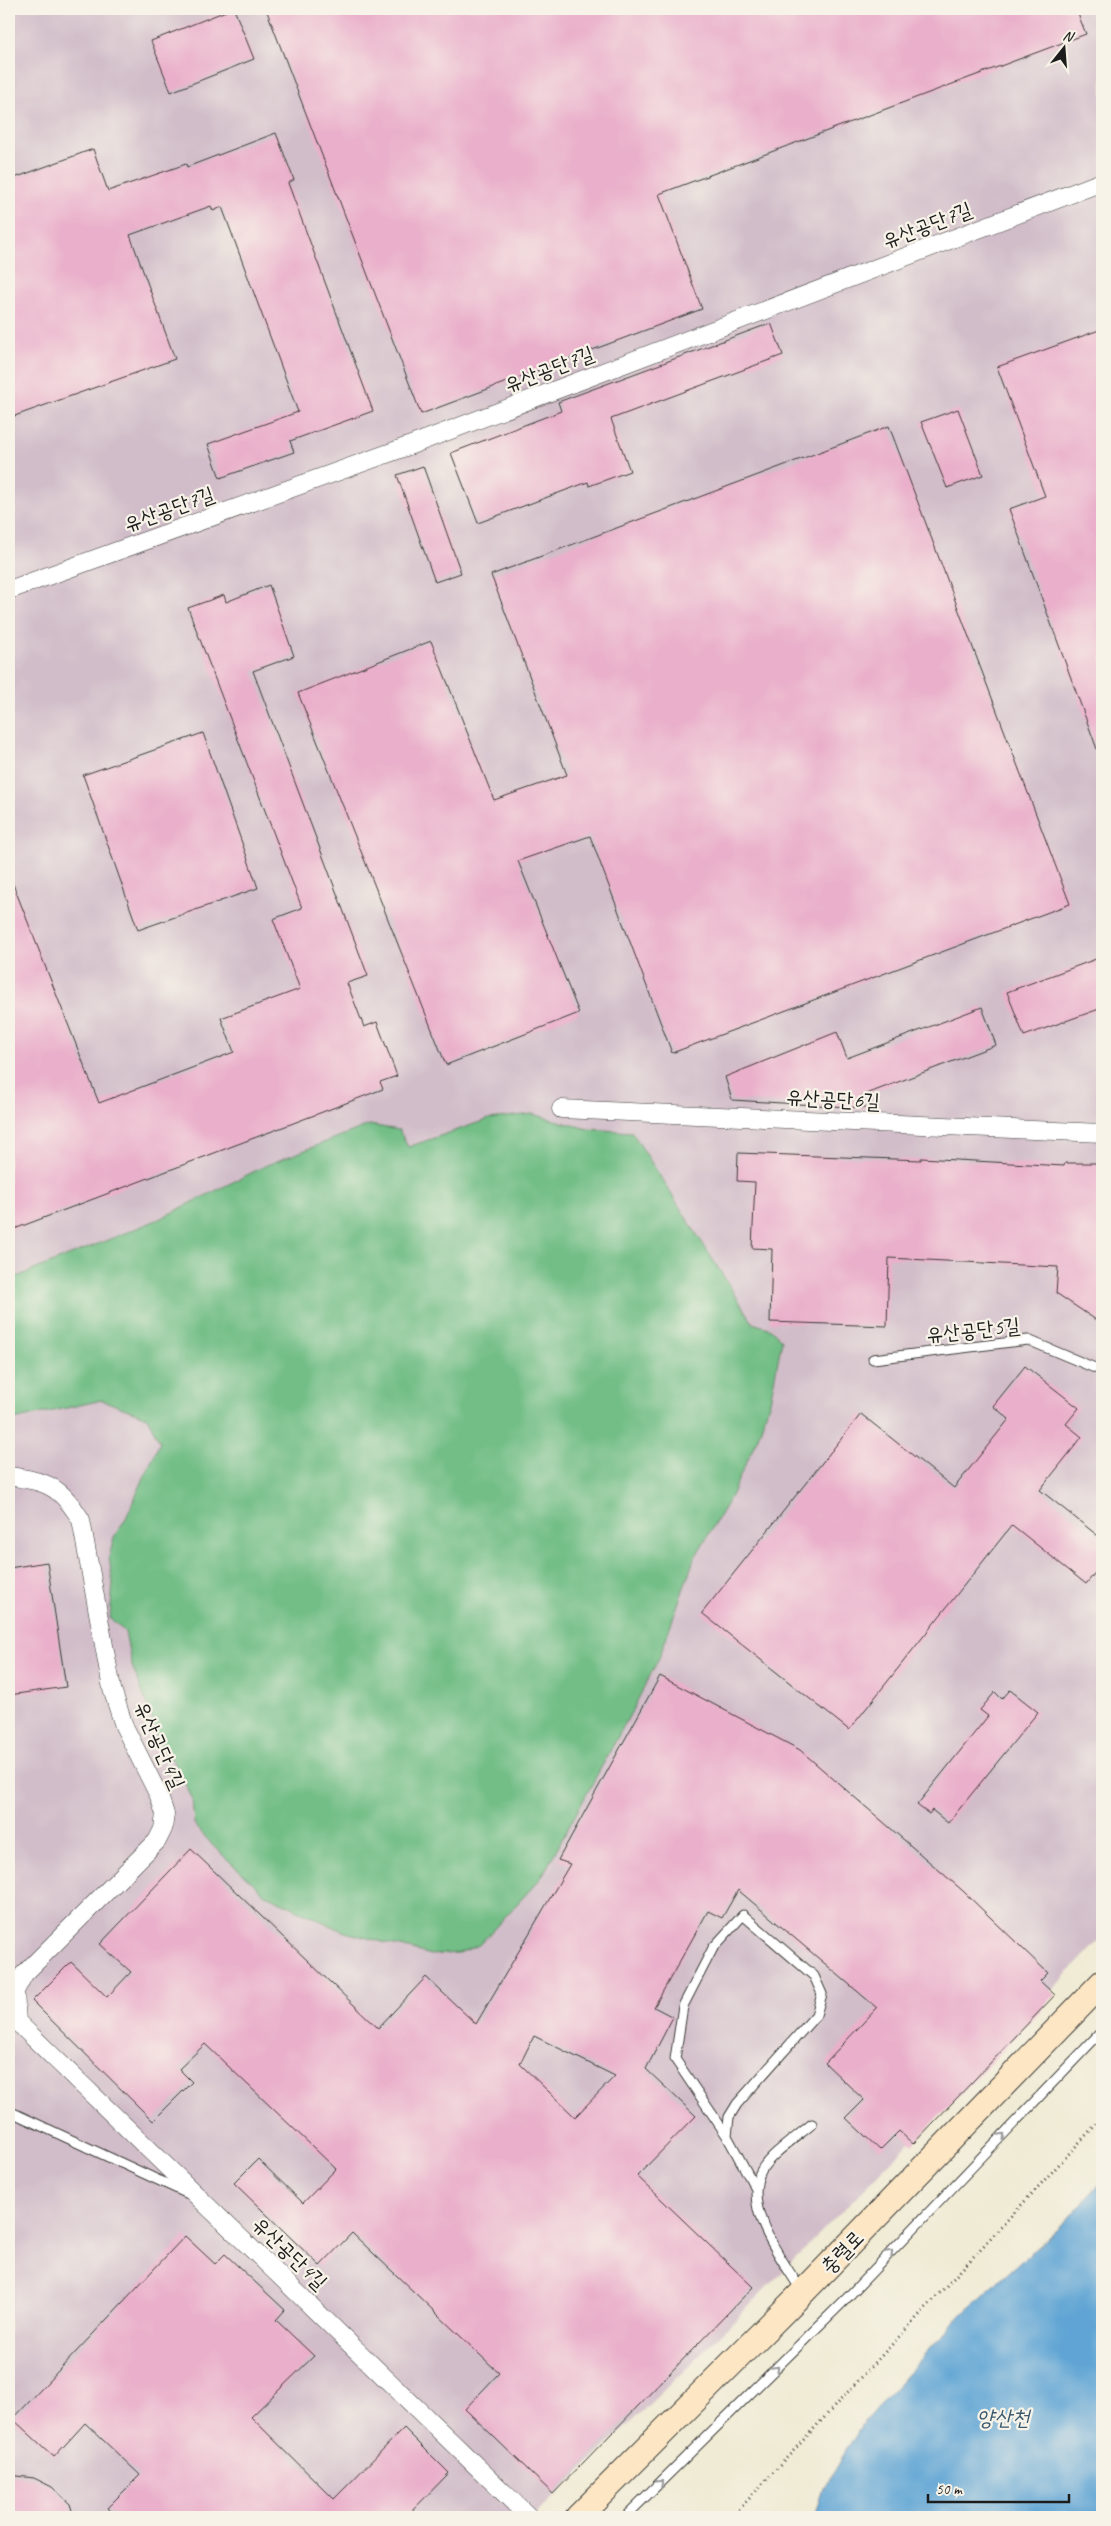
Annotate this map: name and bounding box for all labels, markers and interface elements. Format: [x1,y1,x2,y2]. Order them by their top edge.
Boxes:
north arrow [1038,22,1088,72]
text: N [1061,27,1077,46]
street label: 유산공단7길 [878,196,976,254]
street label: 유산공단7길 [500,340,598,398]
street label: 유산공단7길 [120,481,218,537]
street label: 유산공단6길 [785,1084,881,1114]
street label: 유산공단5길 [925,1312,1021,1348]
street label: 유산공단4길 [129,1697,191,1793]
one-way arrow [996,2132,1005,2141]
street label: 유산공단4길 [247,2211,333,2295]
street label: 충렬로 [815,2225,869,2279]
one-way arrow [884,2250,893,2259]
one-way arrow [770,2366,779,2375]
water label: 양산천 [976,2404,1032,2432]
scale bar [928,2471,1070,2503]
one-way arrow [655,2480,664,2489]
text: 50 m [936,2480,963,2499]

